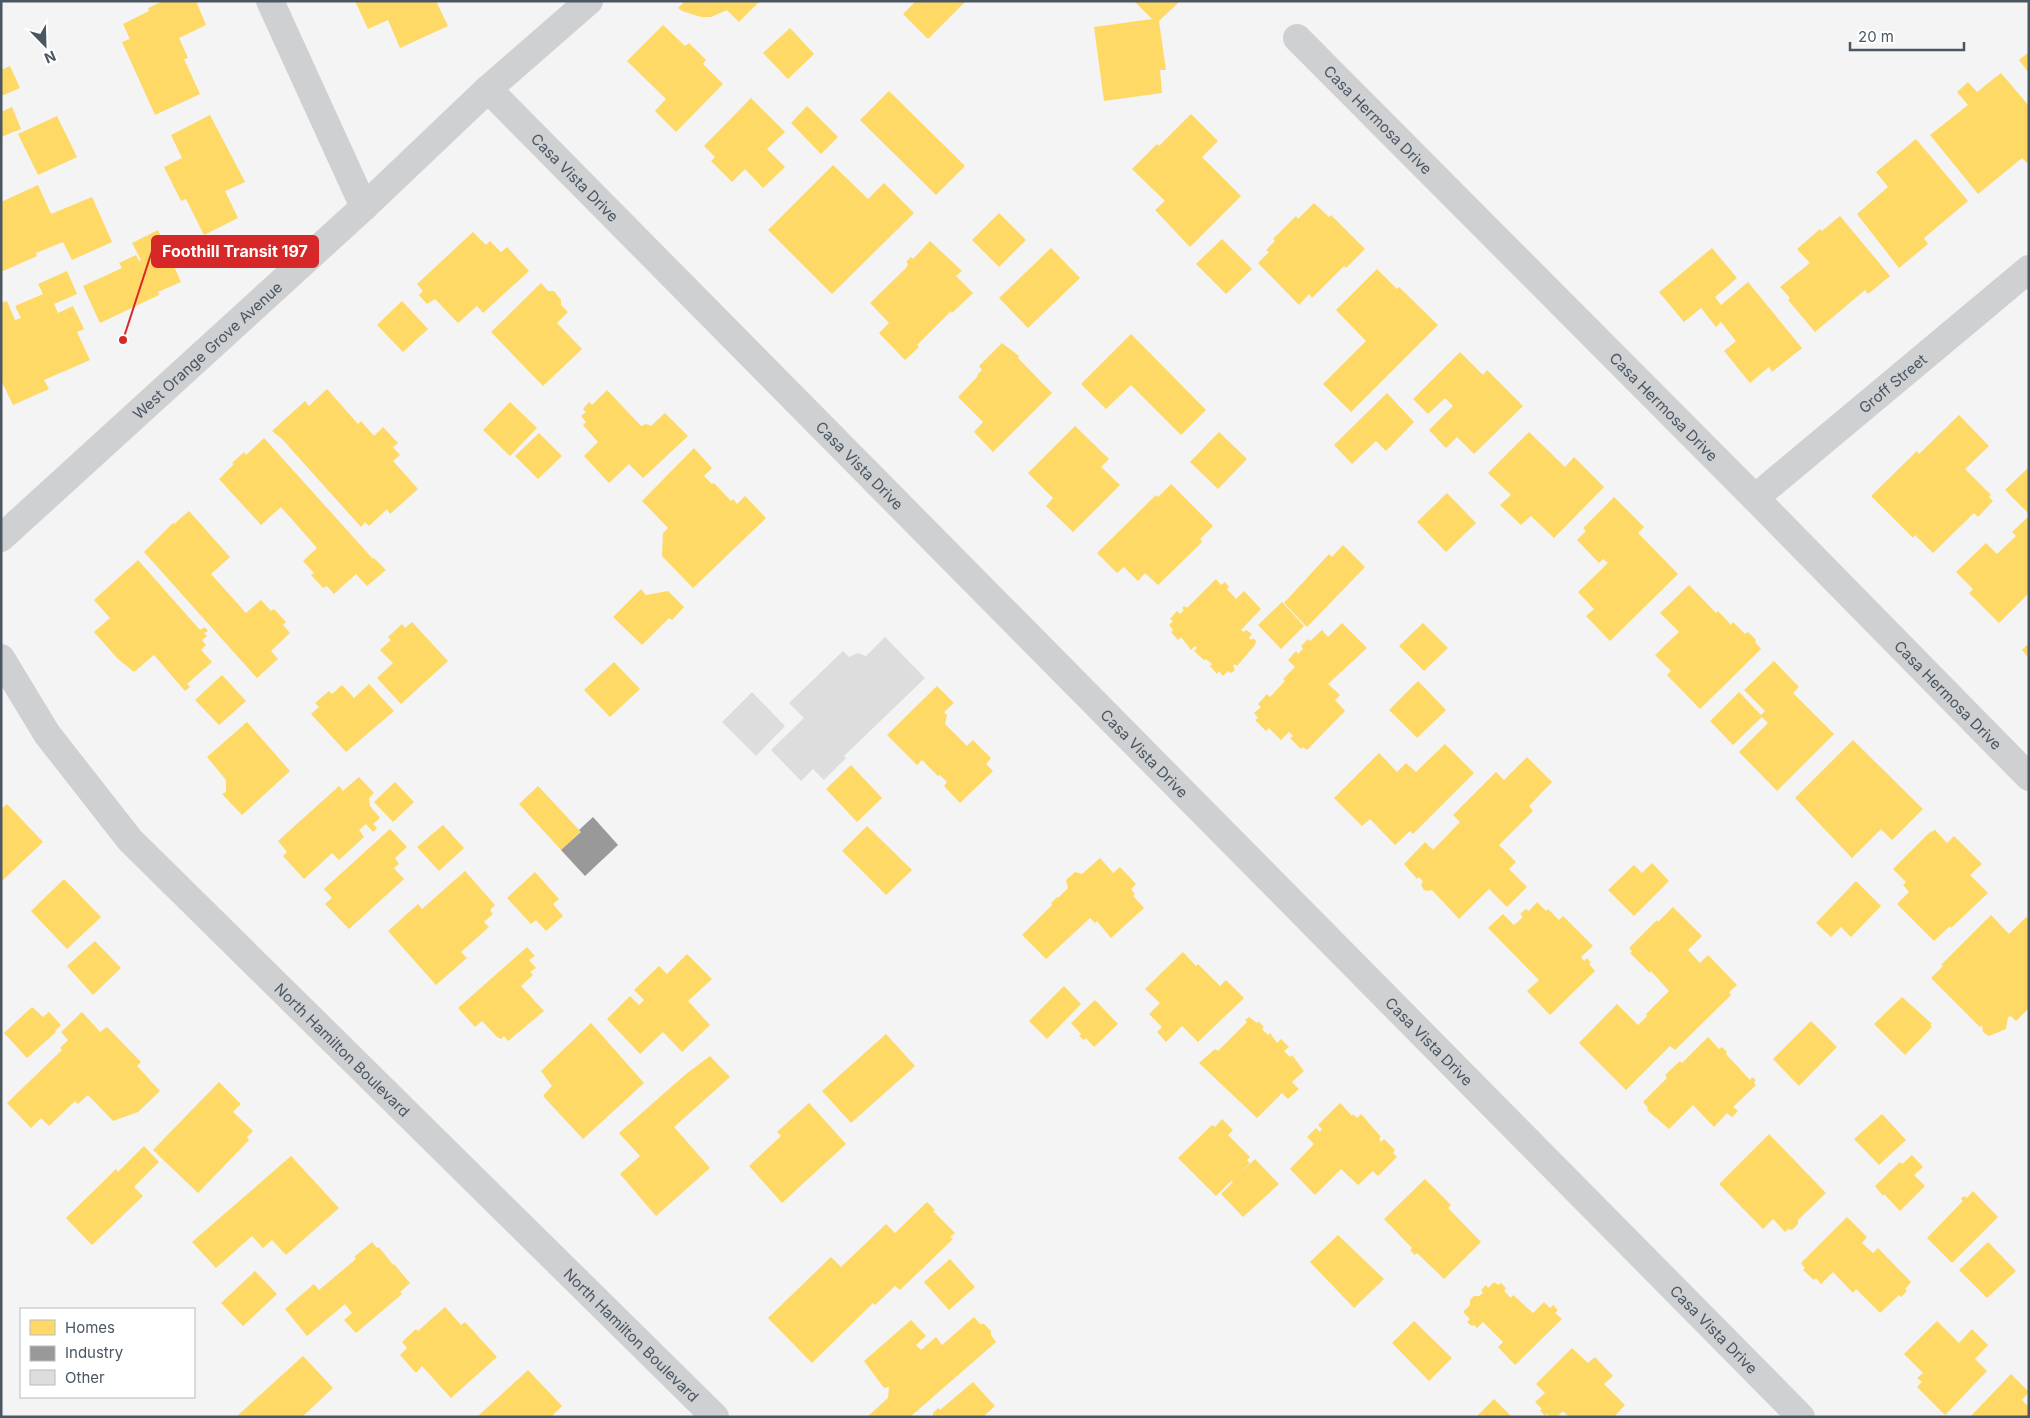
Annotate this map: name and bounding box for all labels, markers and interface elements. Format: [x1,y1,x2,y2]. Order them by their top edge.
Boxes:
north arrow [20,20,70,70]
scale bar [1850,20,1964,52]
text: 20 m [1858,27,1894,46]
text: N [42,48,59,67]
street label: Casa Hermosa Drive [1320,61,1436,178]
street label: Casa Vista Drive [527,129,623,225]
callout: Foothill Transit 197 [152,236,318,267]
text: Foothill Transit 197 [162,241,308,261]
street label: West Orange Grove Avenue [128,277,286,423]
street label: Casa Hermosa Drive [1606,348,1722,465]
street label: Groff Street [1855,349,1930,417]
street label: Casa Vista Drive [812,417,908,513]
street label: Casa Hermosa Drive [1890,636,2006,753]
street label: Casa Vista Drive [1097,705,1192,801]
street label: North Hamilton Boulevard [271,979,414,1120]
street label: Casa Vista Drive [1382,993,1477,1089]
street label: North Hamilton Boulevard [560,1264,703,1406]
street label: Casa Vista Drive [1666,1281,1762,1377]
legend [20,1308,195,1398]
text: Homes [65,1318,115,1337]
text: Industry [65,1343,124,1362]
text: Other [65,1368,105,1387]

